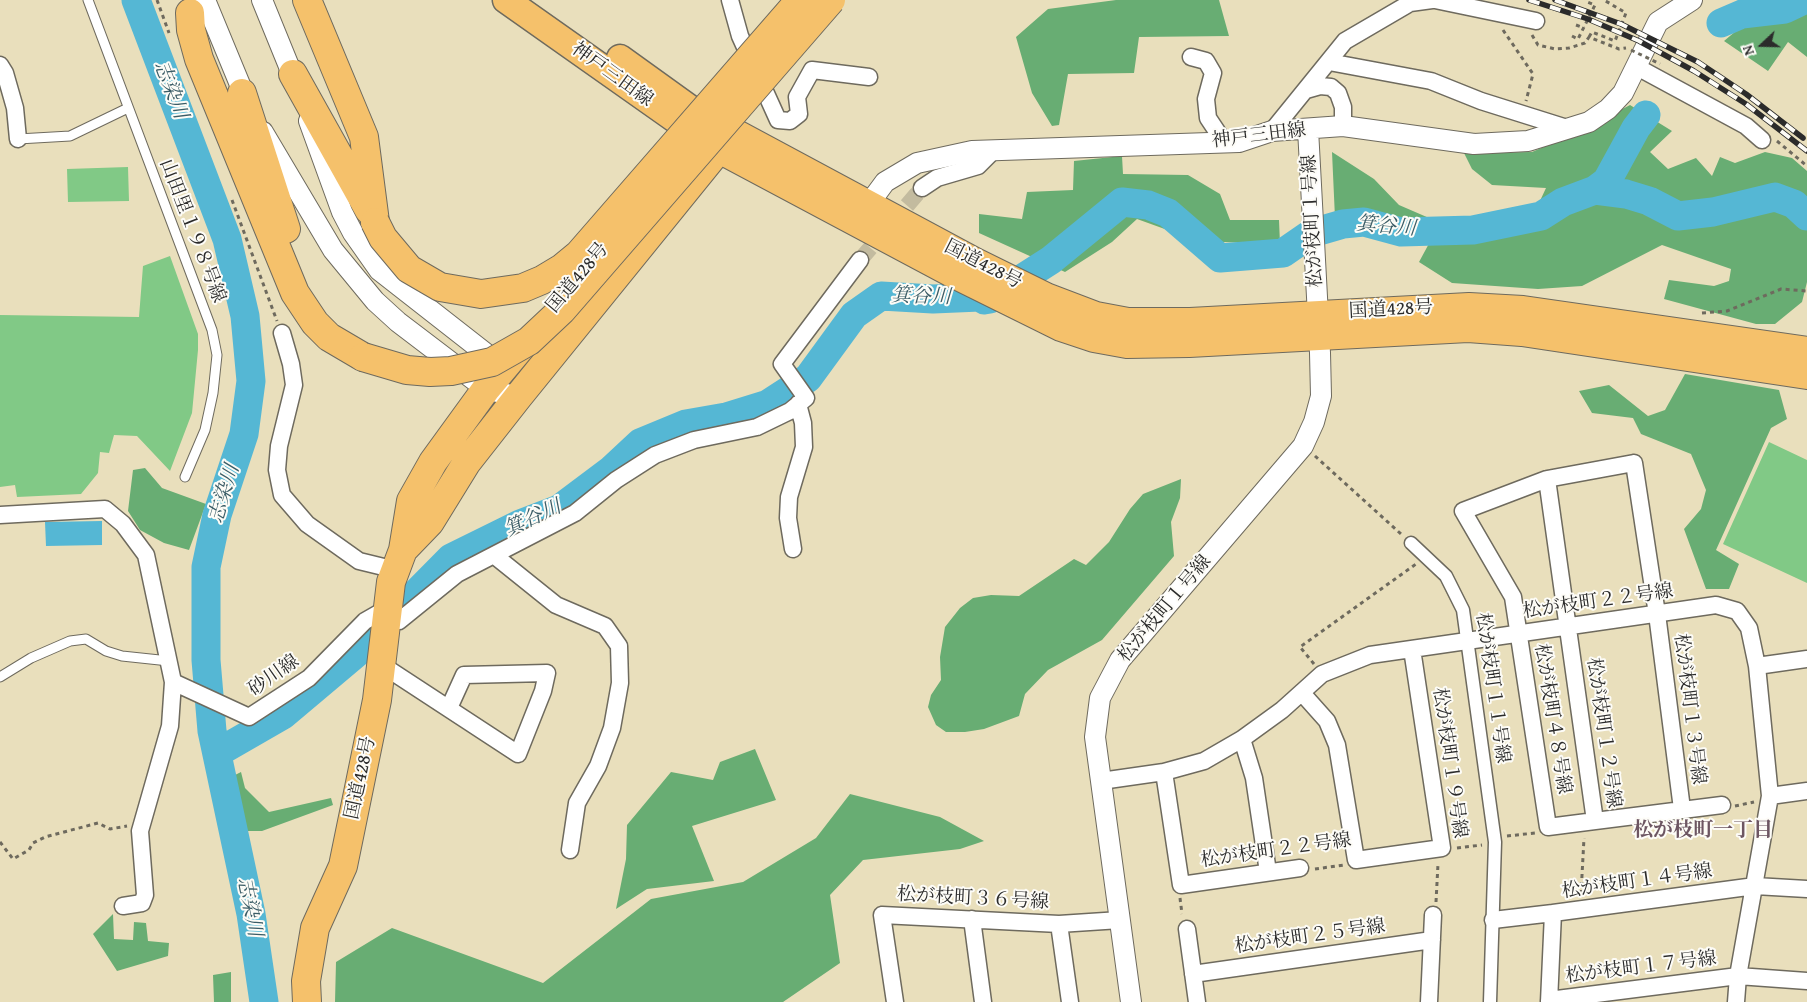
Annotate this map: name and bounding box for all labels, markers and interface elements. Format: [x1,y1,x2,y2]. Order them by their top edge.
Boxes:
north arrow [1737,20,1787,70]
street label: 神戸三田線 [567,38,657,112]
text: N [1737,42,1759,58]
water label: 志染川 [148,58,192,122]
street label: 神戸三田線 [1210,119,1308,153]
street label: 松が枝町１号線 [1298,154,1328,288]
street label: 山田里１９８号線 [154,156,230,306]
water label: 箕谷川 [1355,212,1417,242]
street label: 国道428号 [940,236,1026,294]
street label: 国道428号 [542,238,614,318]
water label: 箕谷川 [891,284,951,310]
street label: 国道428号 [1348,296,1434,324]
water label: 志染川 [205,462,245,526]
water label: 箕谷川 [501,495,565,543]
street label: 松が枝町１号線 [1114,551,1216,667]
street label: 松が枝町２２号線 [1521,580,1675,624]
street label: 松が枝町１１号線 [1470,611,1514,765]
street label: 松が枝町１３号線 [1668,632,1710,786]
street label: 松が枝町４８号線 [1529,642,1575,796]
street label: 砂川線 [244,650,304,702]
street label: 松が枝町１２号線 [1581,656,1625,810]
street label: 松が枝町１９号線 [1427,686,1471,840]
street label: 国道428号 [341,734,381,822]
district label: 松が枝町一丁目 [1633,819,1773,843]
street label: 松が枝町２２号線 [1199,829,1353,873]
street label: 松が枝町１４号線 [1560,860,1714,904]
water label: 志染川 [231,875,267,939]
street label: 松が枝町３６号線 [897,884,1049,914]
street label: 松が枝町２５号線 [1233,915,1387,959]
street label: 松が枝町１７号線 [1564,947,1718,989]

